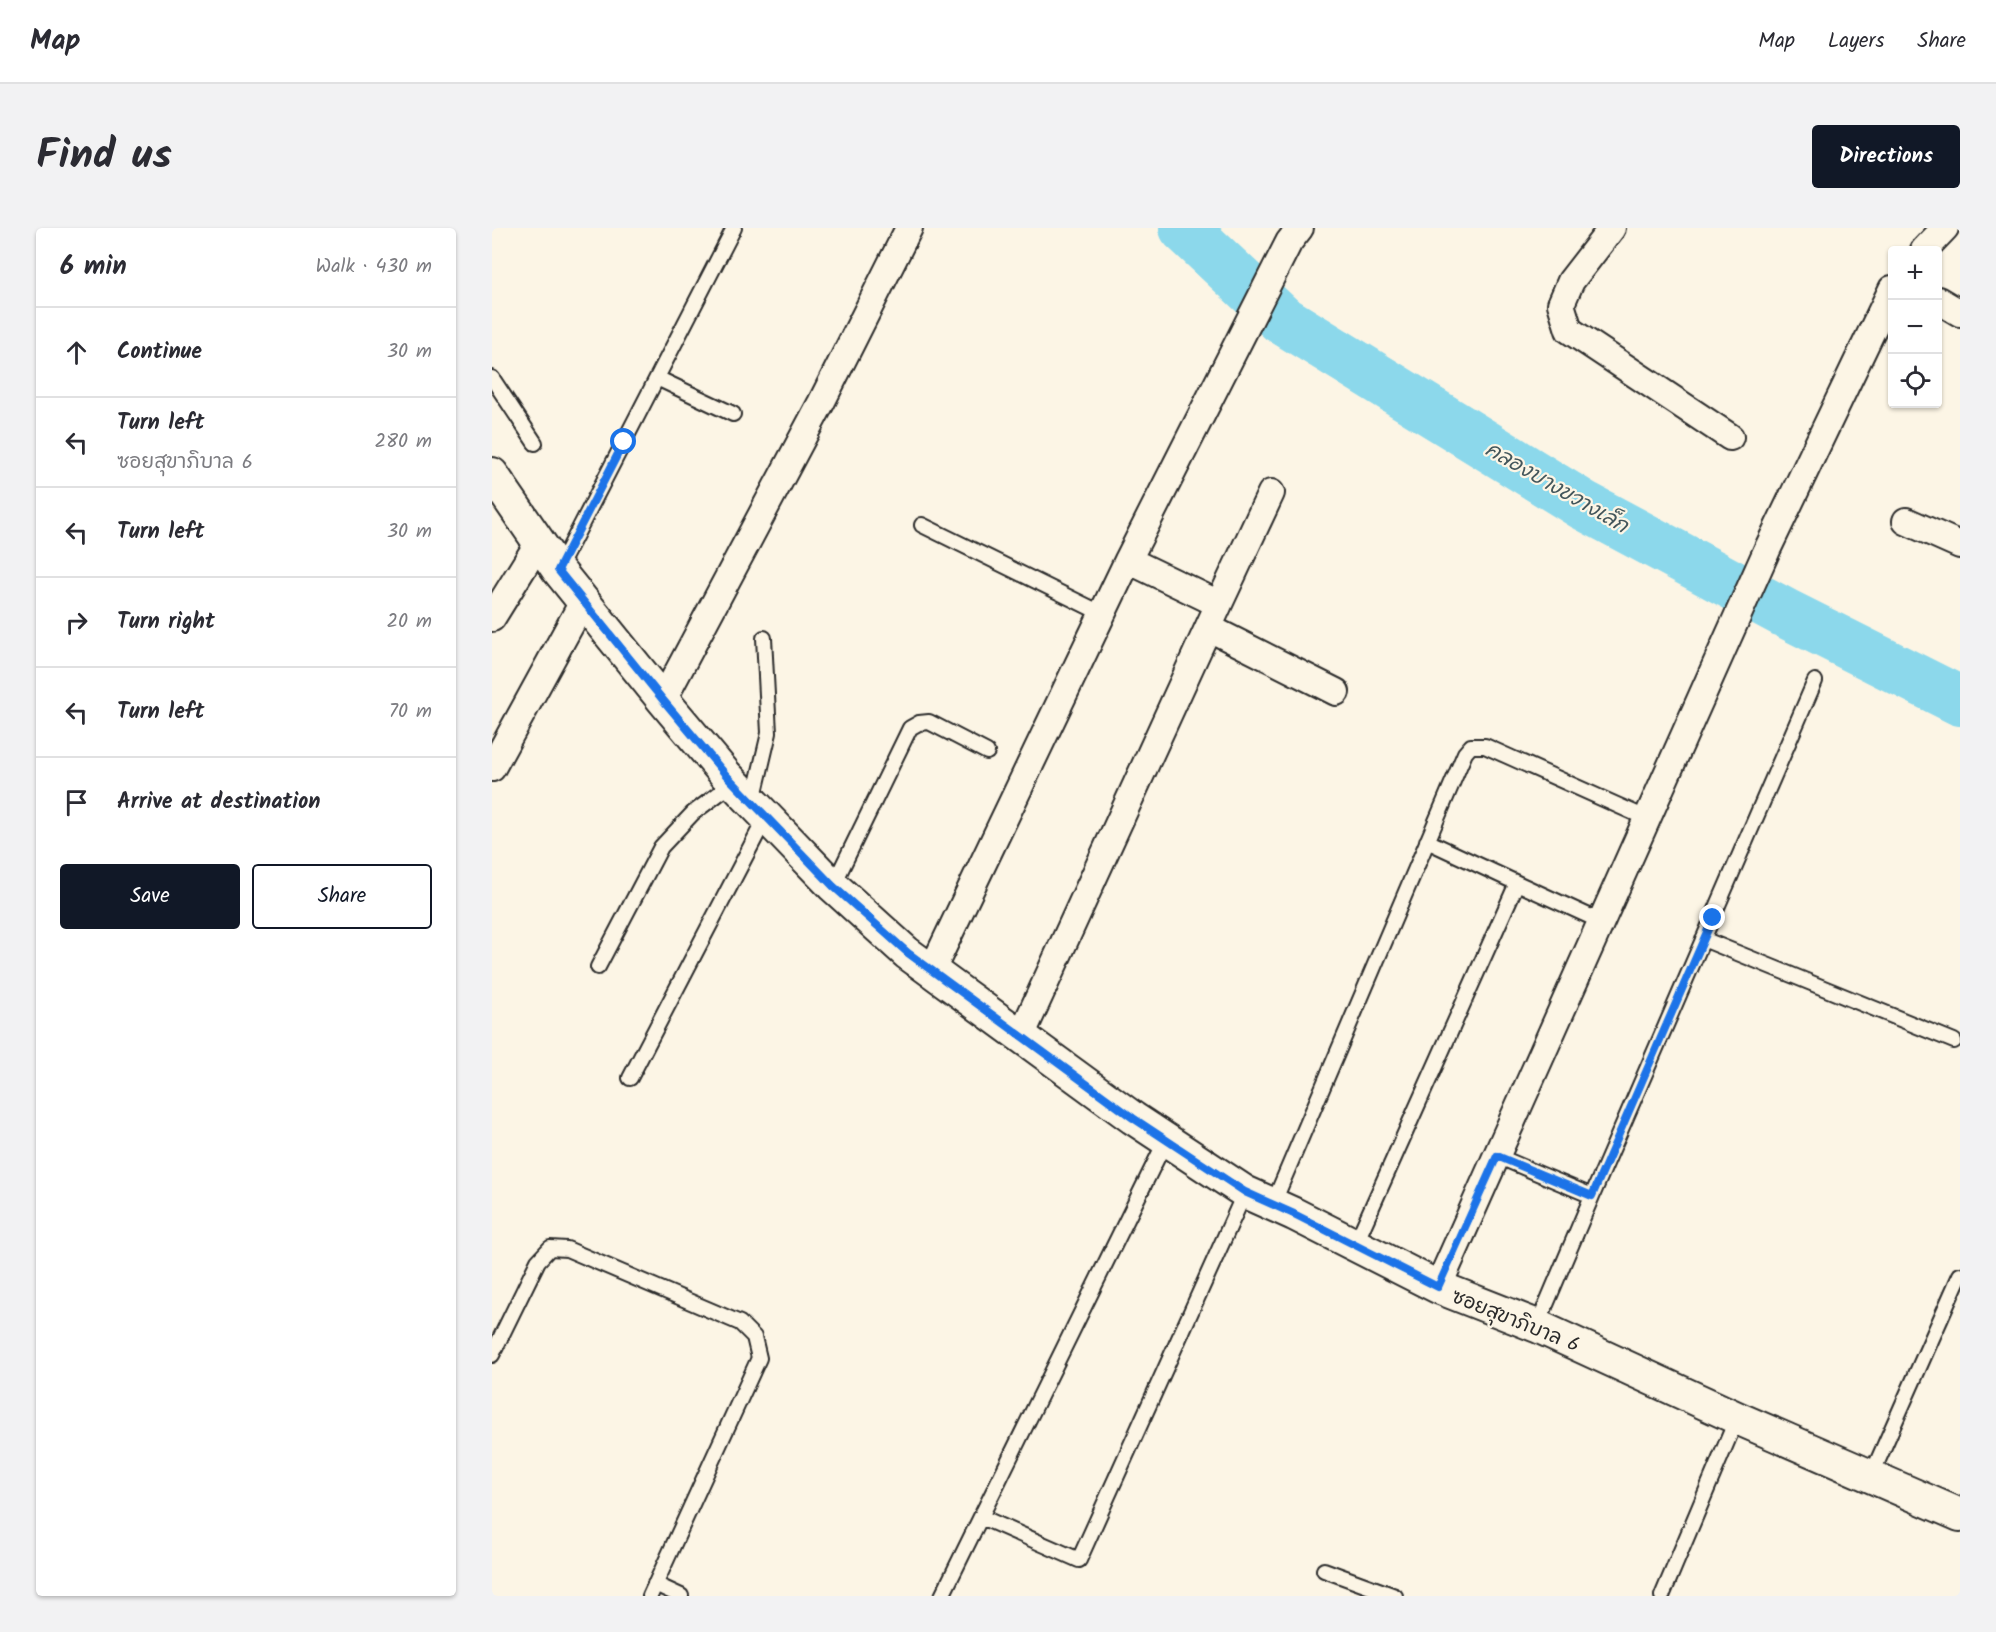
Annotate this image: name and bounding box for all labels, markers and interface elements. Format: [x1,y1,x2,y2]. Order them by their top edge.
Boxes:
text: Map [30,19,81,64]
text: Map [1758,25,1795,58]
text: Layers [1828,25,1884,58]
text: Share [1917,25,1966,58]
text: Find us [36,123,172,190]
button: Directions [1812,125,1960,188]
text: 6 min [60,246,127,288]
map controls [1888,246,1942,408]
button: + [1888,246,1942,300]
text: Walk · 430 m [316,251,432,283]
button: − [1888,300,1942,354]
text: Continue [117,335,202,370]
icon: ahead [60,336,93,369]
text: 30 m [387,336,432,368]
button: locate [1888,354,1942,408]
text: Turn left [117,406,204,441]
icon: left [60,426,93,459]
text: 280 m [374,426,432,458]
route start [610,428,636,454]
water label: คลองบางขวางเล็ก [1478,434,1635,543]
text: ซอยสุขาภิบาล 6 [117,447,253,479]
text: Turn left [117,515,204,550]
icon: left [60,516,93,549]
text: 30 m [387,516,432,548]
text: Turn right [117,605,215,640]
icon: right [60,606,93,639]
text: 20 m [386,606,432,638]
text: Turn left [117,695,204,730]
icon: left [60,696,93,729]
text: 70 m [389,696,432,728]
text: Arrive at destination [117,785,320,820]
icon: arrive [60,786,93,819]
button: Save [60,864,240,929]
button: Share [252,864,432,929]
route end [1699,904,1725,930]
street label: ซอยสุขาภิบาล 6 [1446,1282,1584,1362]

